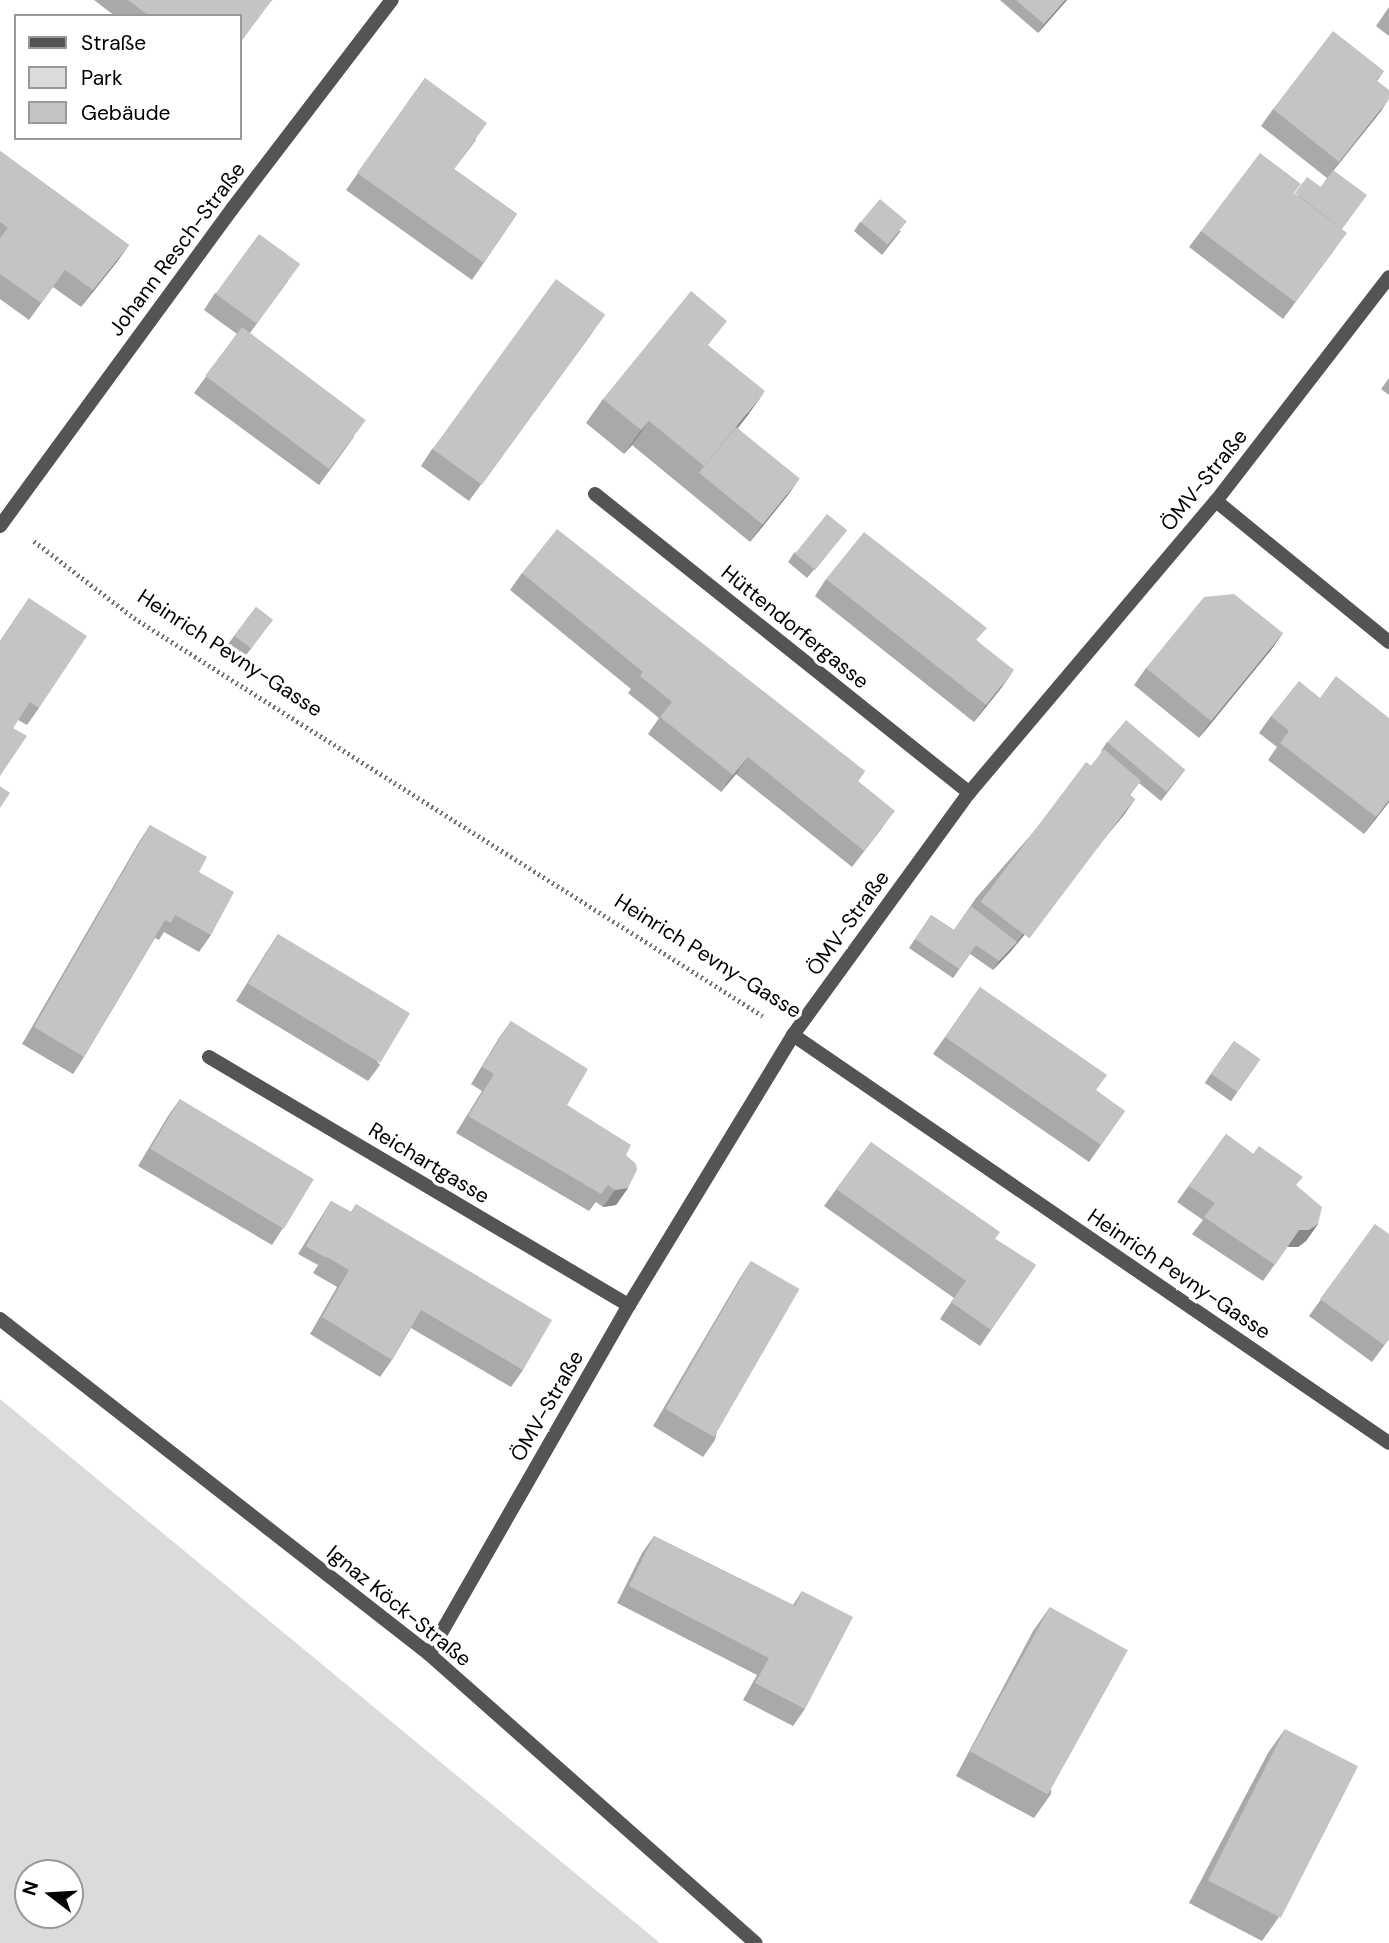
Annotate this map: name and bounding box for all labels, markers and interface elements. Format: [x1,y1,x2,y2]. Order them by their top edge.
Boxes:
legend [14,14,242,140]
text: Straße [81,29,146,57]
text: Park [81,64,122,92]
text: Gebäude [81,99,171,127]
street label: Johann Resch-Straße [103,157,251,341]
street label: ÖMV-Straße [1155,424,1253,536]
street label: Hüttendorfergasse [716,560,874,694]
street label: Heinrich Pevny-Gasse [133,584,327,722]
street label: ÖMV-Straße [801,866,895,980]
street label: Heinrich Pevny-Gasse [610,888,806,1024]
street label: Reichartgasse [364,1117,494,1209]
street label: Heinrich Pevny-Gasse [1083,1203,1275,1345]
street label: ÖMV-Straße [505,1346,589,1466]
street label: Ignaz Köck-Straße [322,1540,476,1672]
north arrow [14,1859,84,1929]
text: N [16,1878,44,1899]

